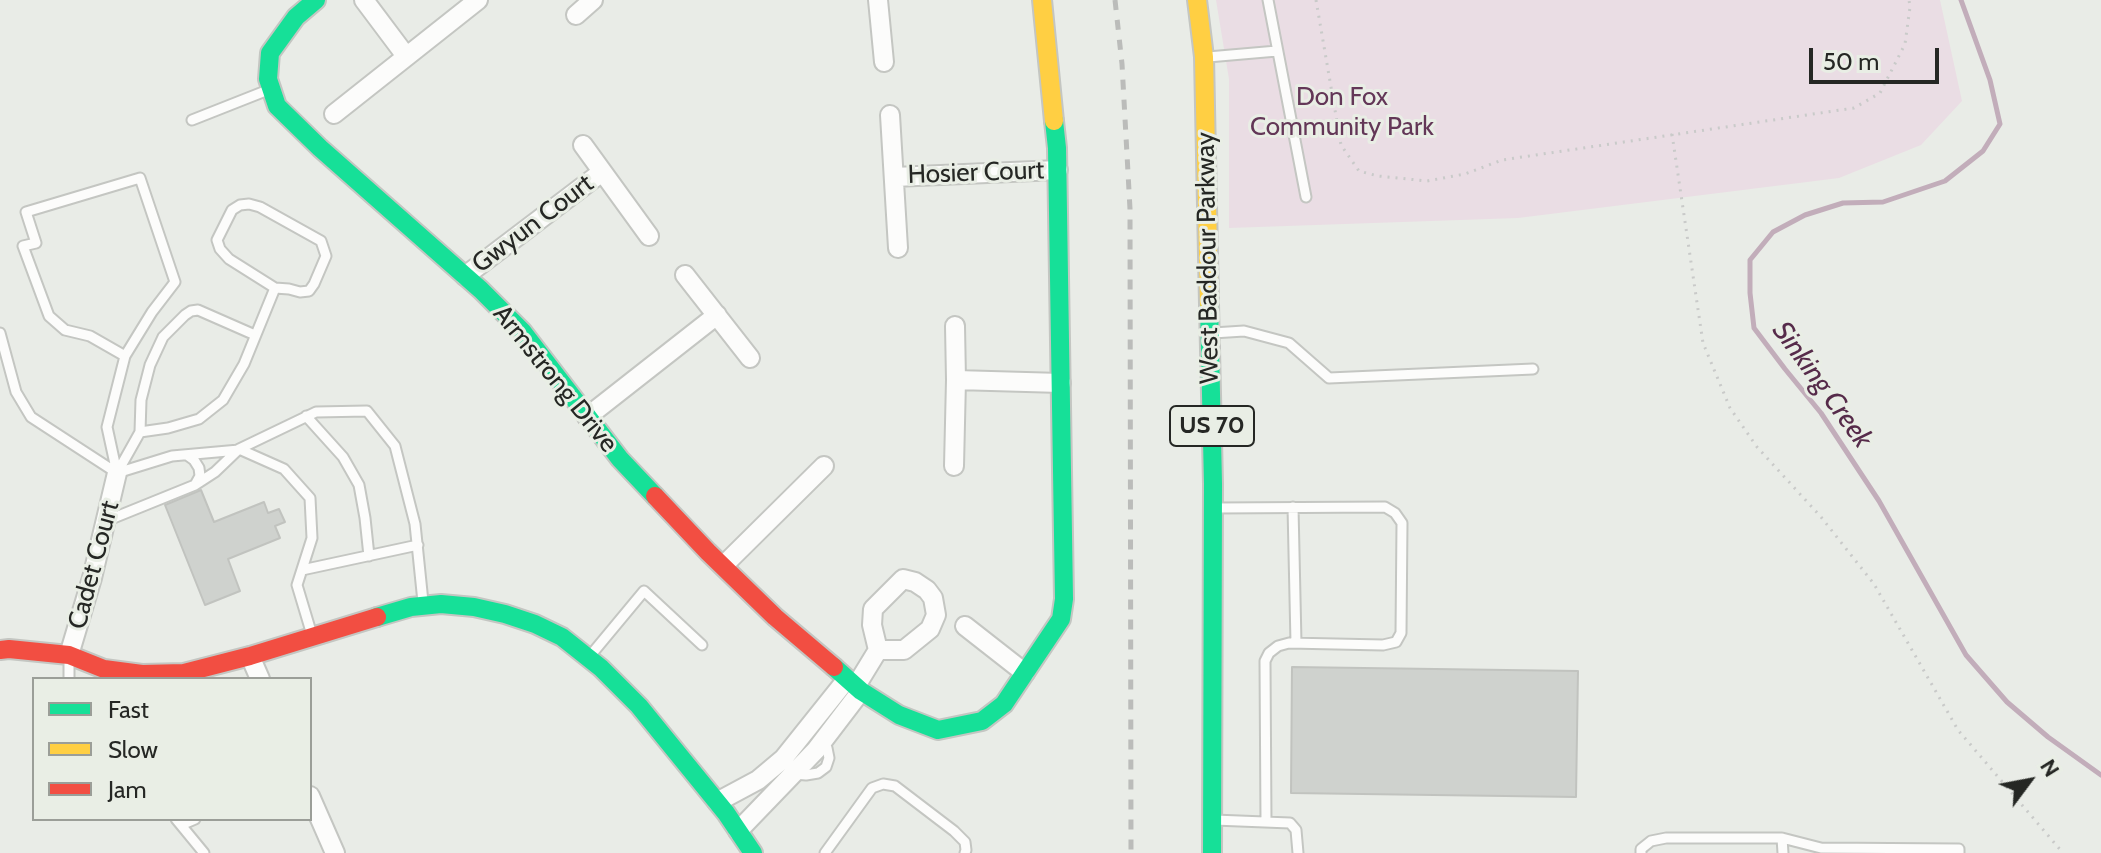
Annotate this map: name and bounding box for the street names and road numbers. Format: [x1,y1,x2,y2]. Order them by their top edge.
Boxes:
street label: West Baddour Parkway [1190,132,1226,384]
street label: Hosier Court [907,155,1045,191]
street label: Gwyun Court [466,168,600,280]
street label: Armstrong Drive [486,299,624,459]
road number: US 70 [1170,406,1254,446]
street label: Cadet Court [62,497,126,633]

